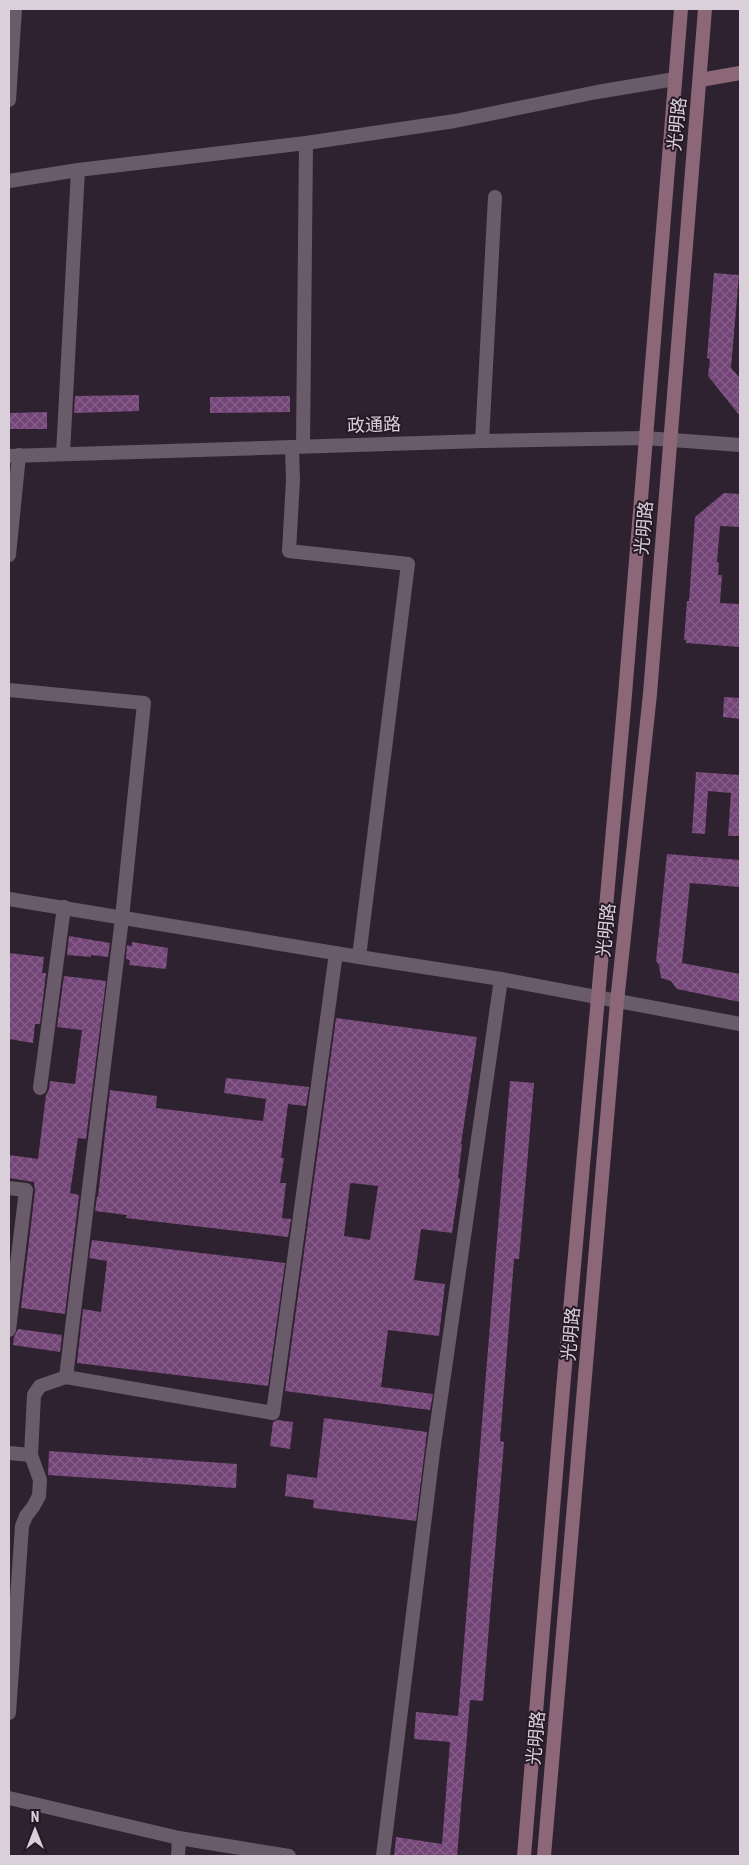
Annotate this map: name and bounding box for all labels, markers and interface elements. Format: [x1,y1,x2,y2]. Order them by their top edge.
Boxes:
street label: 光明路 [663,96,690,152]
street label: 政通路 [347,413,401,436]
street label: 光明路 [631,500,656,556]
street label: 光明路 [592,902,619,958]
street label: 光明路 [558,1306,583,1362]
street label: 光明路 [523,1710,548,1766]
north arrow [10,1805,60,1855]
text: N [31,1809,39,1825]

